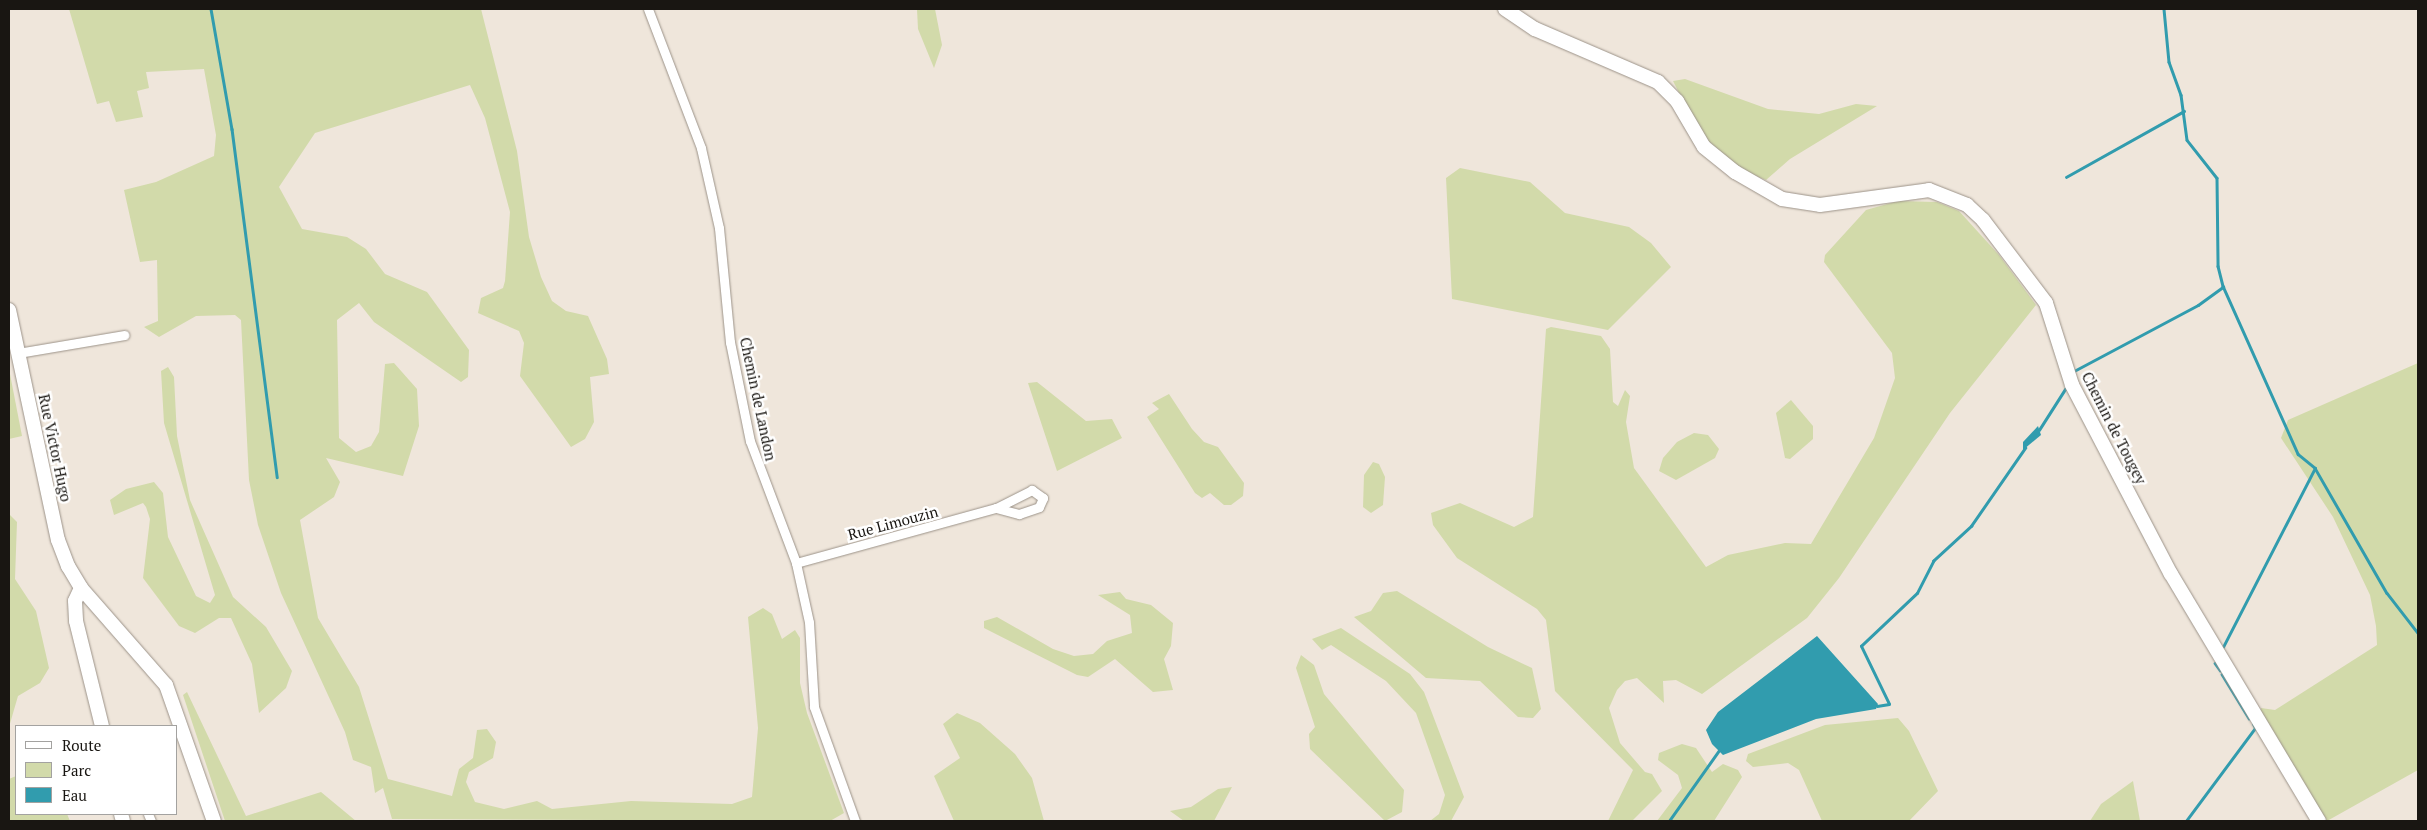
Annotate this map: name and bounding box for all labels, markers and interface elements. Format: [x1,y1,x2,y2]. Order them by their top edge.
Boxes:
street label: Chemin de Landon [736,336,780,462]
street label: Chemin de Tougey [2078,369,2150,487]
street label: Rue Victor Hugo [35,392,75,504]
street label: Rue Limouzin [846,502,940,544]
legend [15,725,178,815]
text: Route [62,735,101,755]
text: Parc [62,760,91,780]
text: Eau [62,785,87,805]

